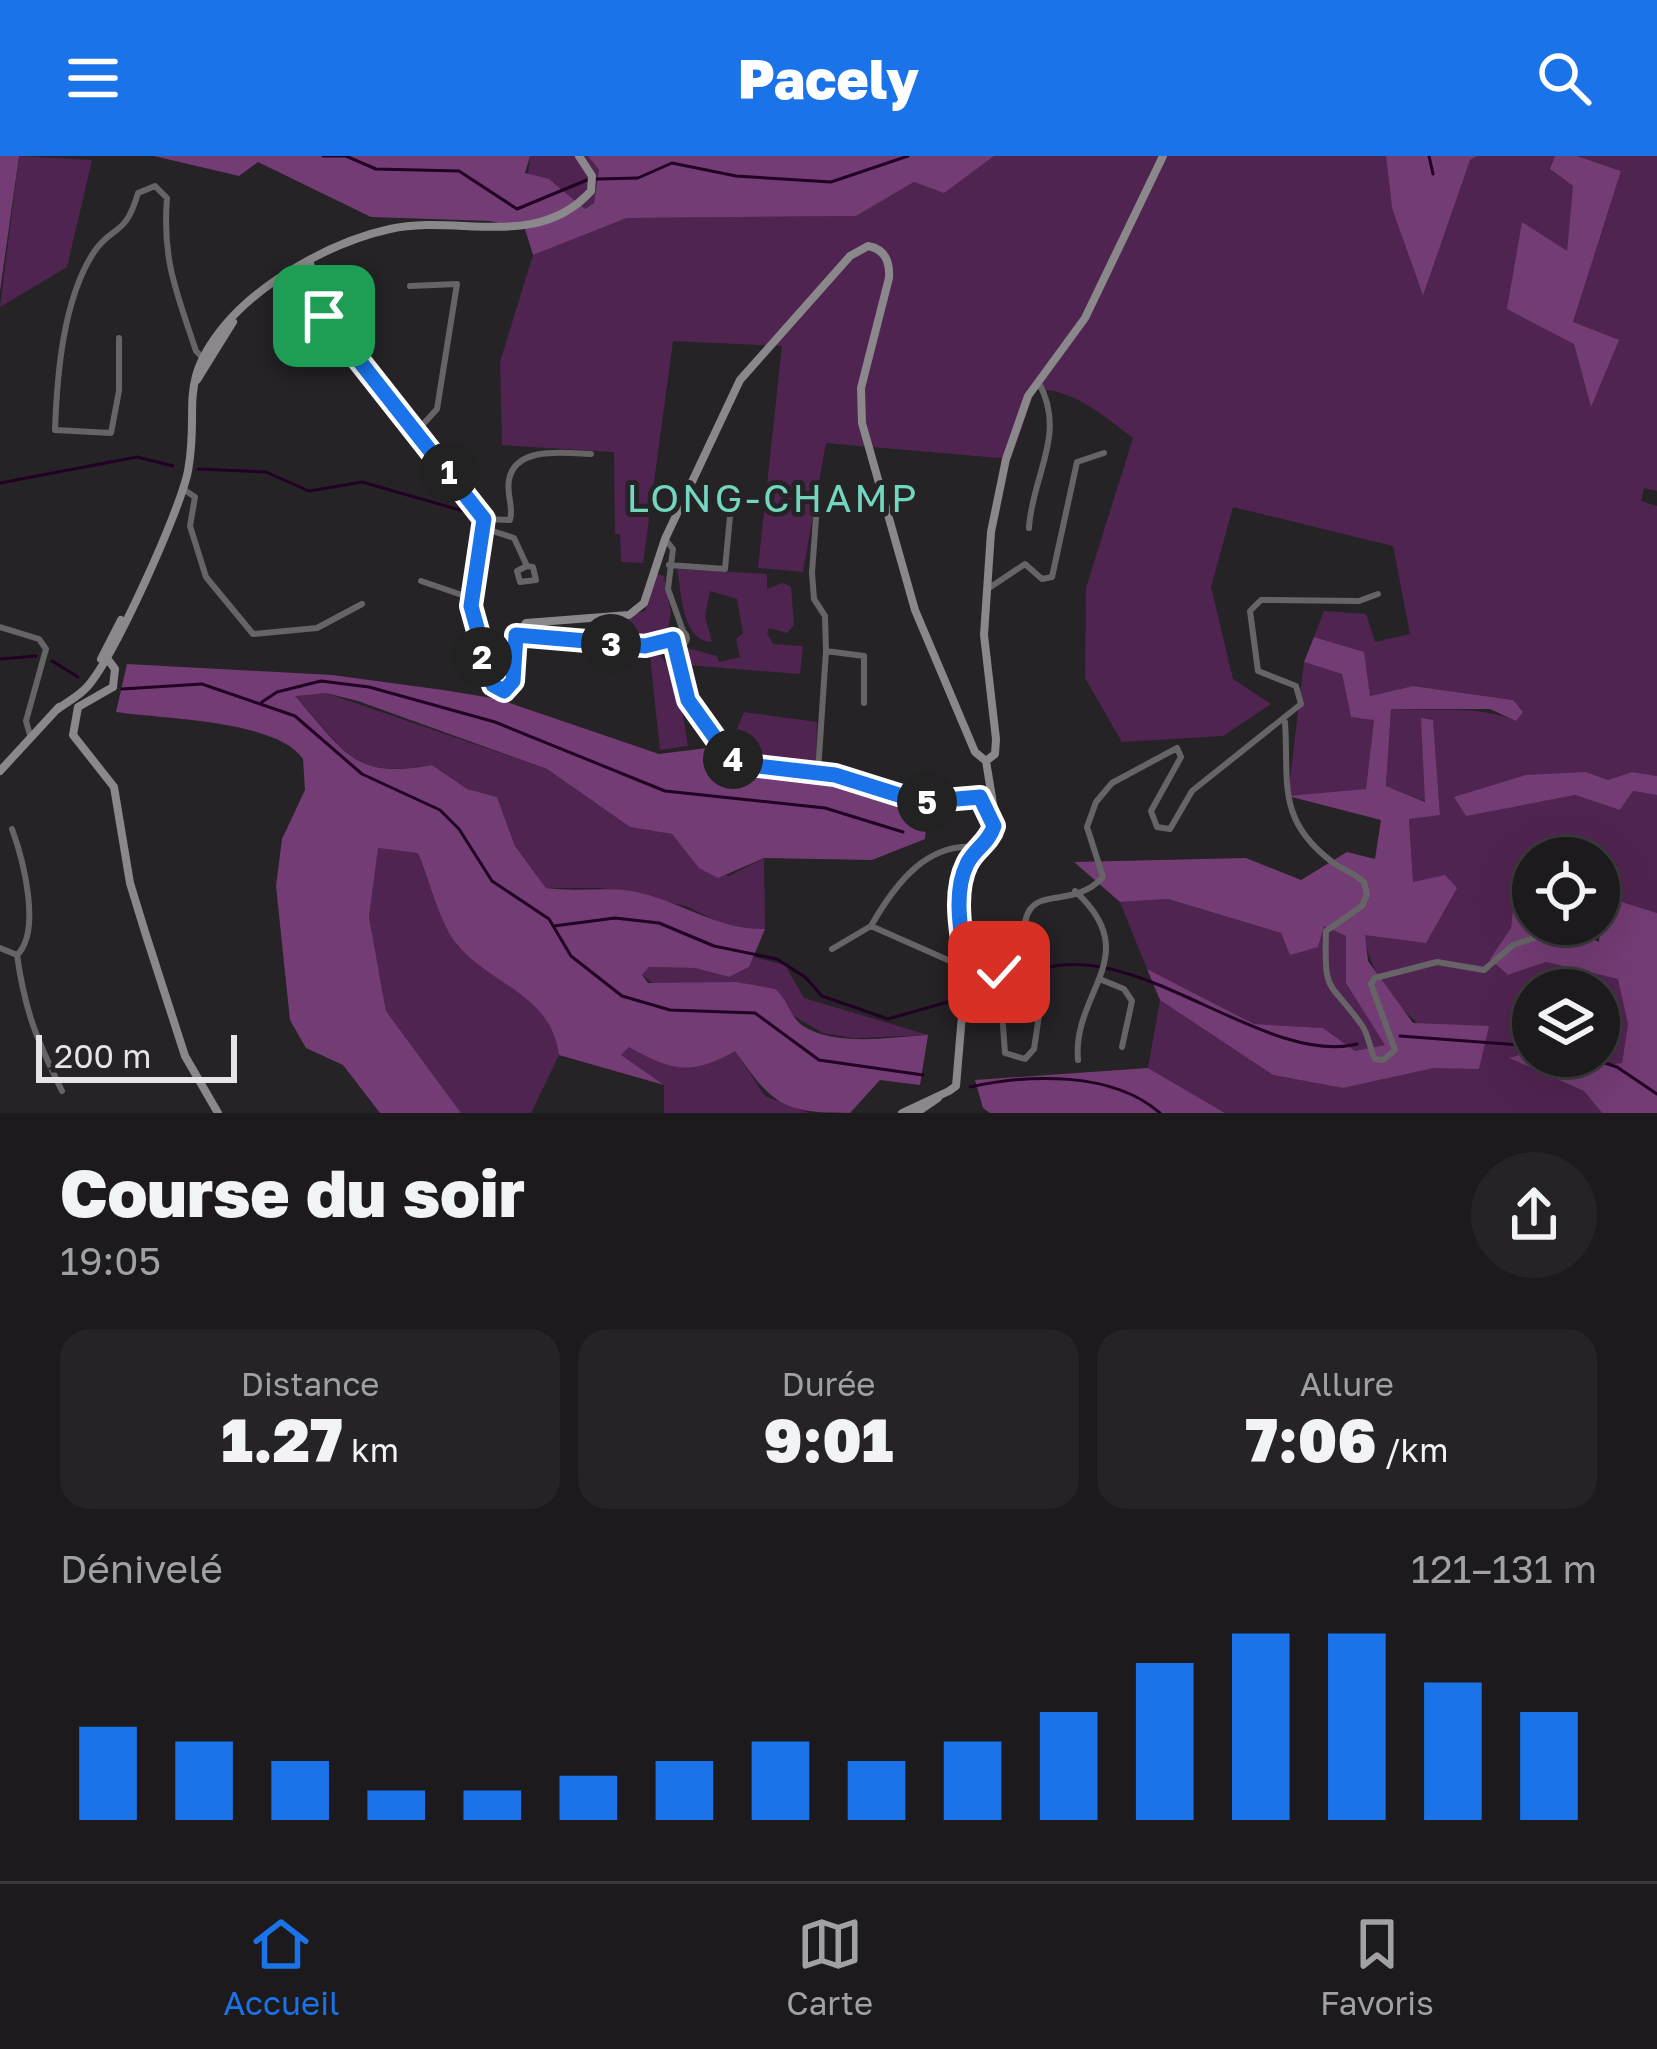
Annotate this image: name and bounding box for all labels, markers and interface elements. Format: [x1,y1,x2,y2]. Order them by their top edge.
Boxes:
icon: menu [60,45,126,111]
icon: search [1531,45,1597,111]
text: Pacely [738,46,919,111]
pin [273,265,375,367]
icon: arrive [291,283,357,349]
pin: 1 [419,442,479,502]
text: 1 [441,452,458,491]
district label: LONG-CHAMP [627,474,919,521]
pin: 3 [581,614,641,674]
text: 3 [601,624,621,663]
pin: 2 [452,627,512,687]
text: 2 [472,637,492,676]
pin: 4 [703,729,763,789]
text: 4 [723,739,743,778]
pin: 5 [897,772,957,832]
text: 5 [917,782,937,821]
map controls [1512,837,1620,1077]
button: locate [1512,837,1620,945]
pin [948,921,1050,1023]
icon: check [966,939,1032,1005]
button: layers [1512,969,1620,1077]
scale bar [36,1029,237,1082]
text: 200 m [54,1036,152,1075]
text: Course du soir [60,1152,525,1232]
button: share [1471,1152,1597,1278]
text: 19:05 [60,1237,161,1284]
text: Distance [241,1364,380,1403]
text: Durée [782,1364,875,1403]
text: Allure [1300,1364,1394,1403]
text: 1.27 [221,1403,343,1475]
text: 9:01 [763,1403,894,1475]
text: 7:06 [1245,1403,1376,1475]
text: km [343,1430,399,1469]
text: /km [1376,1430,1448,1469]
text: Dénivelé [60,1545,223,1592]
text: 121–131 m [1411,1545,1597,1592]
tab: Accueil [223,1911,340,2022]
tab: Carte [786,1911,873,2022]
tab: Favoris [1320,1911,1434,2022]

